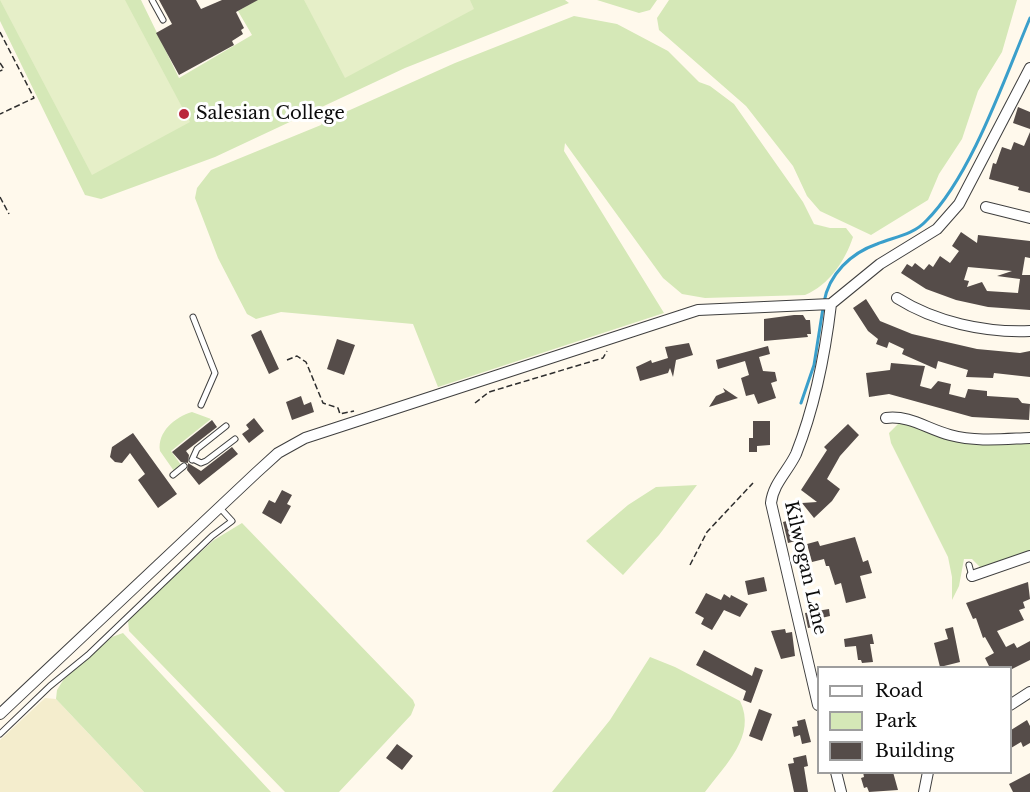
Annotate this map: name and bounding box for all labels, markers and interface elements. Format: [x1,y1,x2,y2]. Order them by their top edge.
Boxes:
place label: Salesian College [196,103,345,125]
marker: Salesian College [177,107,191,121]
street label: Kilwogan Lane [779,499,831,637]
legend [817,666,1012,774]
text: Road [875,680,923,702]
text: Park [875,710,917,732]
text: Building [875,740,954,762]

